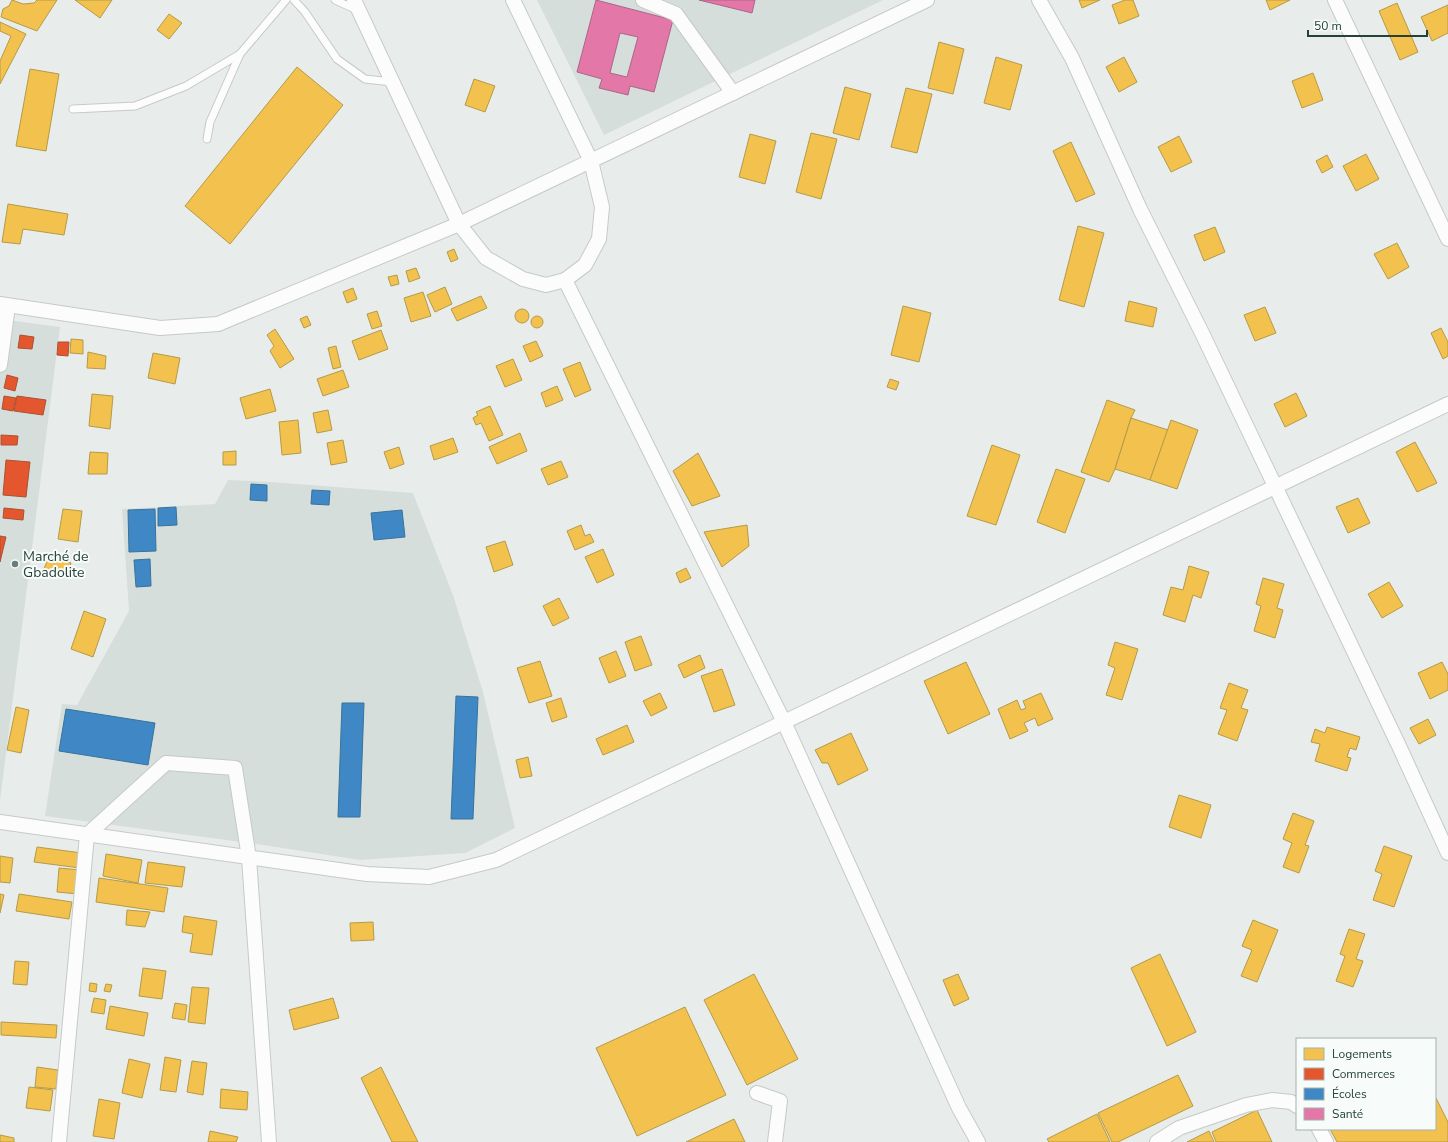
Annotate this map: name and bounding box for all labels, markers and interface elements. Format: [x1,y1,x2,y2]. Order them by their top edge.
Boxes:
scale bar [1308,12,1427,38]
text: 50 m [1314,18,1342,34]
place label: Marché de Gbadolite [23,547,88,582]
marker: Marché de Gbadolite [10,559,20,569]
legend [1296,1038,1436,1130]
text: Logements [1332,1046,1392,1062]
text: Commerces [1332,1066,1395,1082]
text: Écoles [1332,1086,1367,1102]
text: Santé [1332,1106,1363,1122]

